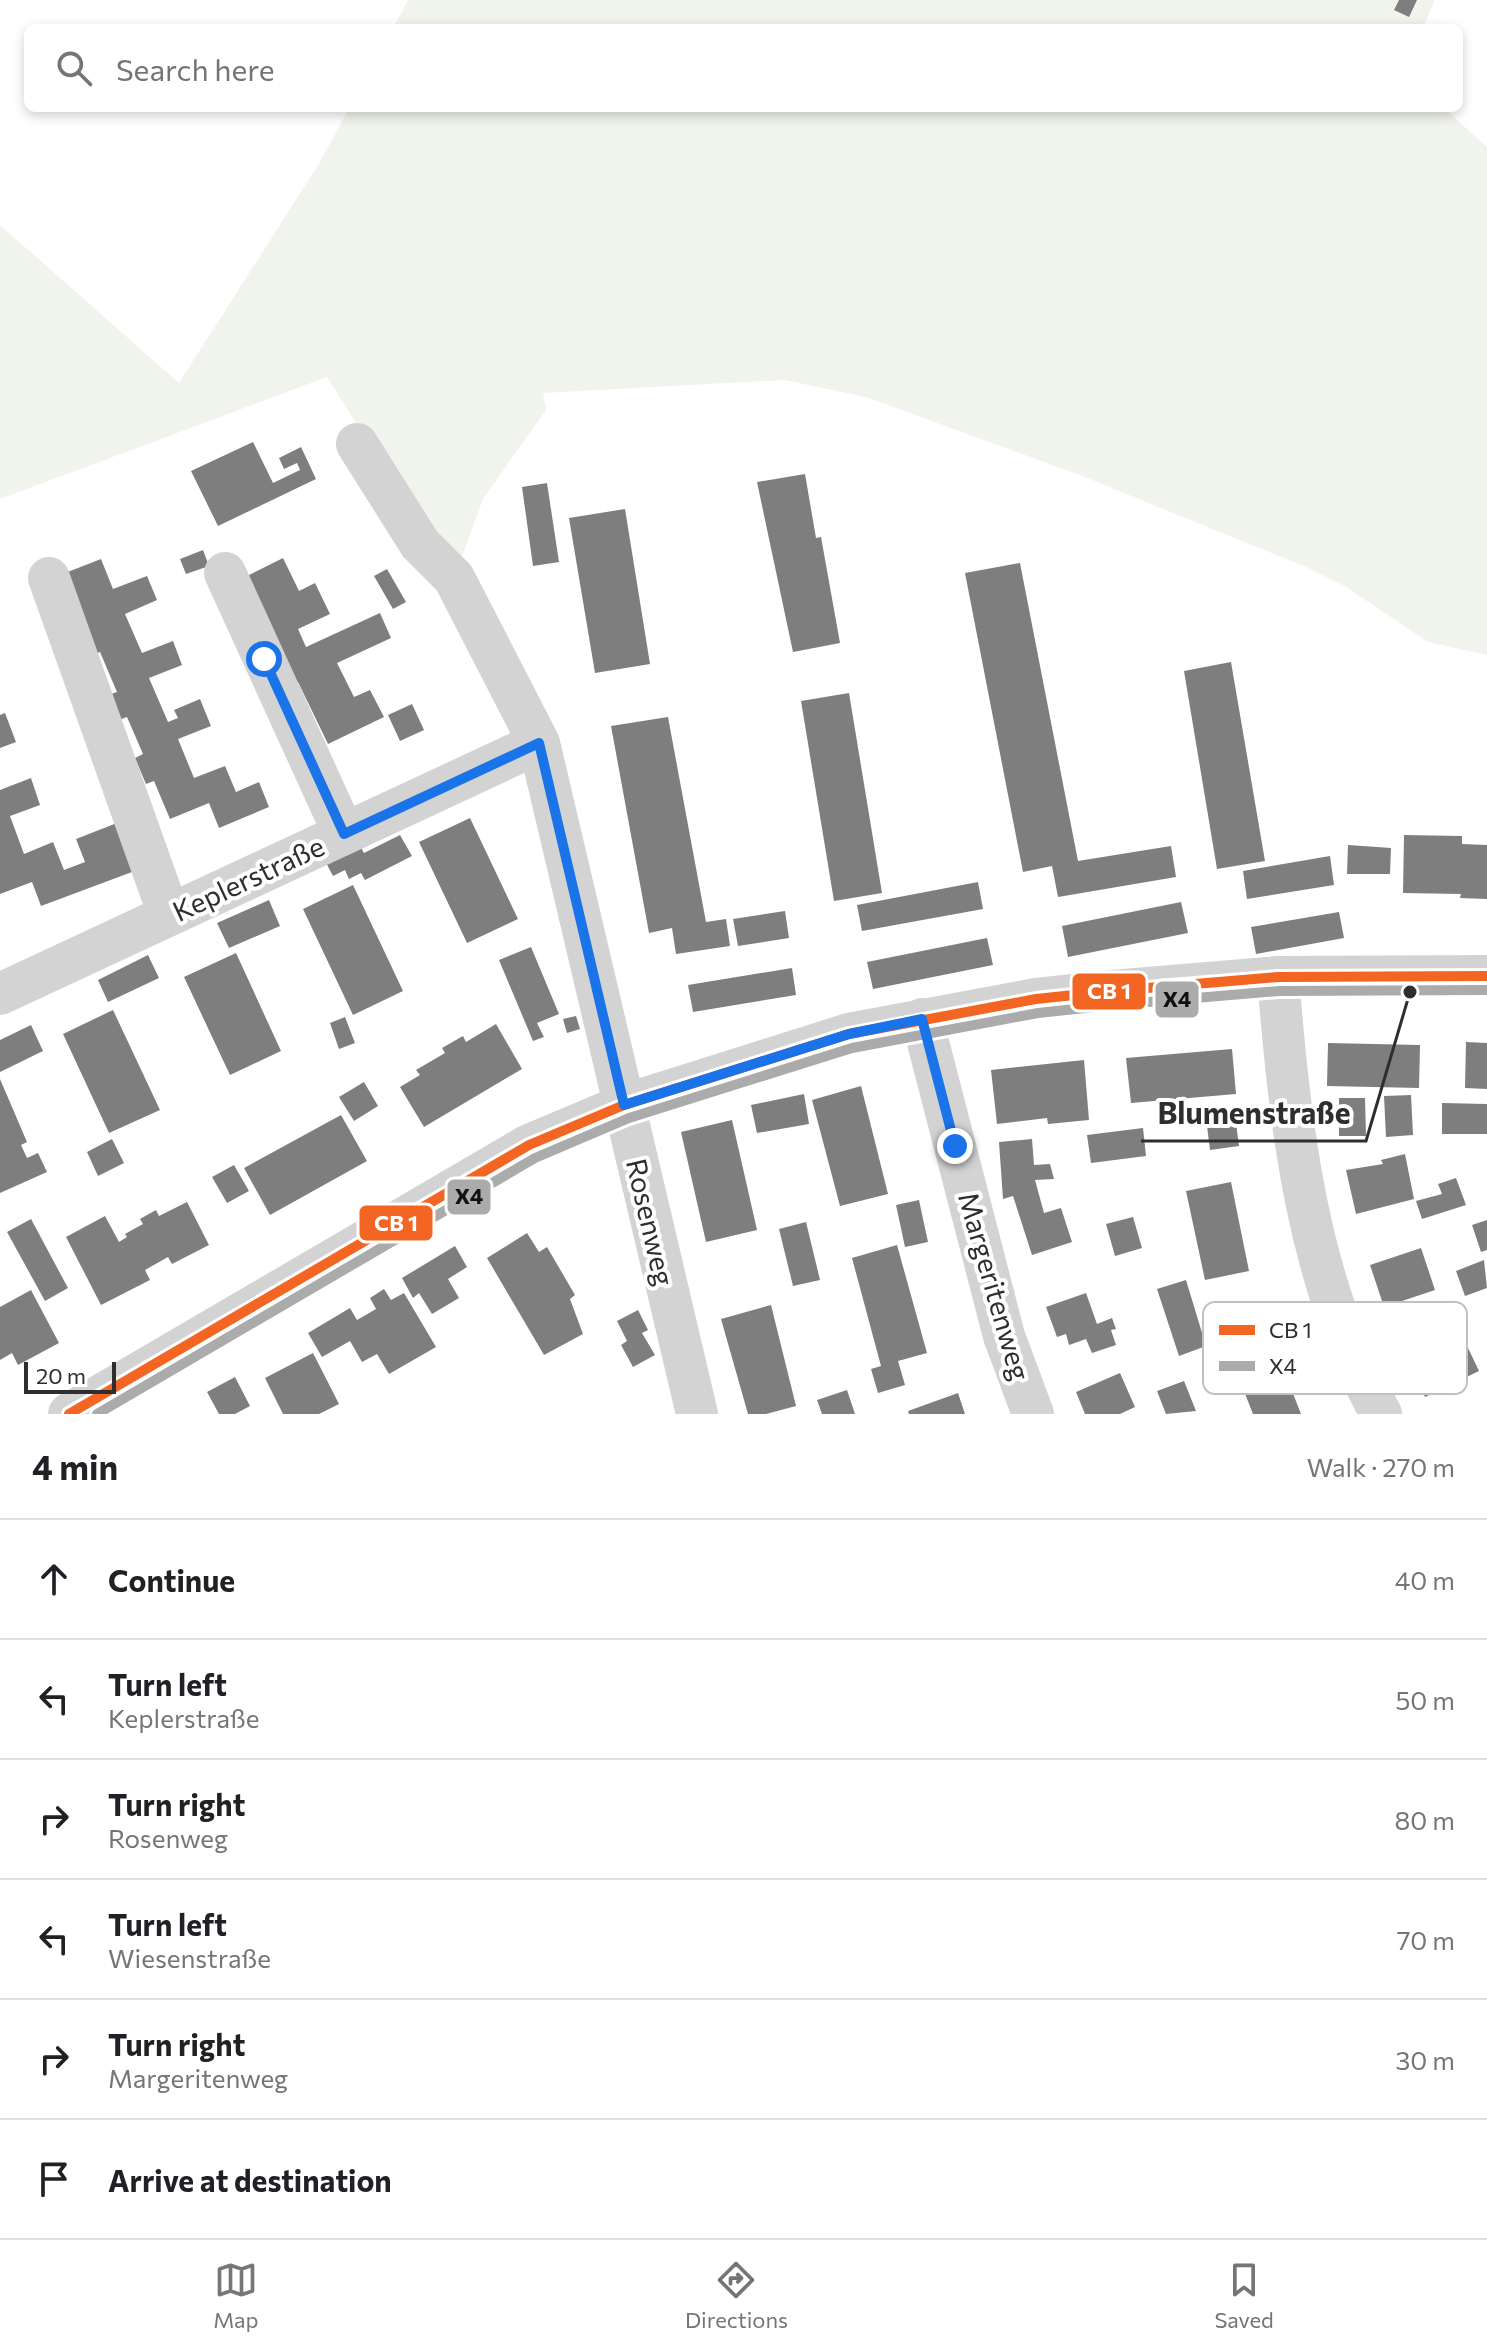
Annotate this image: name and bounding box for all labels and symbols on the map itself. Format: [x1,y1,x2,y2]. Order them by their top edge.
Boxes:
route start [246,641,282,677]
street label: Keplerstraße [167,828,329,928]
line badge: CB 1 [1071,972,1147,1011]
text: CB 1 [1087,977,1131,1004]
line badge: X4 [1154,980,1200,1019]
text: X4 [1163,985,1191,1012]
callout: Blumenstraße [1141,1087,1366,1141]
text: Blumenstraße [1157,1093,1351,1130]
route end [937,1128,973,1164]
street label: Rosenweg [620,1155,682,1289]
line badge: X4 [446,1178,492,1216]
text: X4 [455,1182,483,1209]
street label: Margeritenweg [952,1188,1038,1384]
line badge: CB 1 [358,1204,434,1242]
text: CB 1 [374,1209,418,1236]
legend [1203,1302,1467,1394]
text: CB 1 [1269,1316,1312,1343]
text: X4 [1269,1352,1297,1379]
scale bar [24,1358,116,1394]

